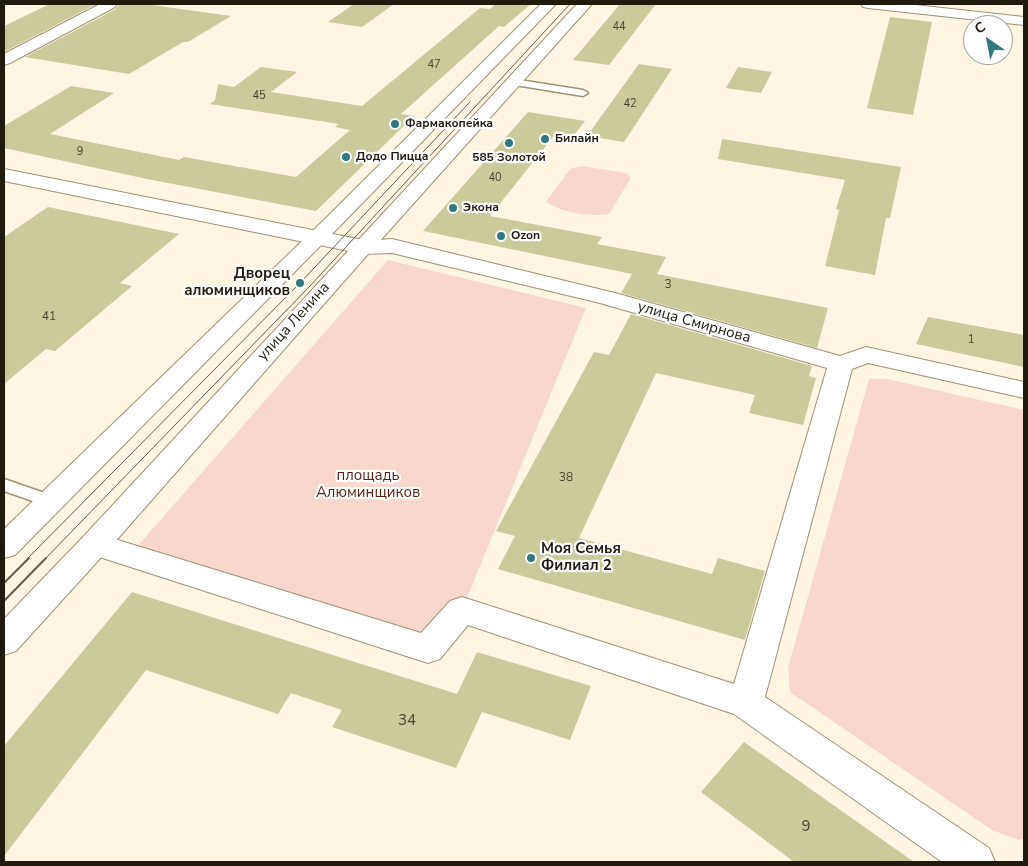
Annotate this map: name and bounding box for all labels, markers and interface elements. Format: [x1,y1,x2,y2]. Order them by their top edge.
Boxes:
north arrow [963,15,1013,65]
text: С [971,17,989,38]
house number: 44 [612,20,626,34]
house number: 47 [427,58,441,72]
house number: 45 [252,89,266,103]
house number: 42 [623,97,637,111]
place label: Фармакопейка [405,117,493,131]
marker: Фармакопейка [389,118,401,130]
place label: Билайн [555,132,599,146]
marker: Билайн [539,133,551,145]
marker: 585 Золотой [503,137,515,149]
house number: 9 [77,145,83,159]
place label: Додо Пицца [356,150,429,164]
marker: Додо Пицца [340,151,352,163]
place label: 585 Золотой [472,151,546,165]
house number: 40 [488,171,502,185]
place label: Экона [463,201,499,215]
marker: Экона [447,202,459,214]
place label: Ozon [511,229,540,243]
marker: Ozon [495,230,507,242]
place label: Дворец алюминщиков [184,265,290,300]
marker: Дворец алюминщиков [294,277,306,289]
house number: 3 [664,278,672,292]
street label: улица Ленина [254,279,334,365]
street label: улица Смирнова [635,298,753,348]
house number: 41 [42,310,56,324]
house number: 1 [967,333,975,347]
park label: площадь Алюминщиков [316,467,420,502]
house number: 38 [559,471,573,485]
place label: Моя Семья Филиал 2 [541,540,621,575]
marker: Моя Семья Филиал 2 [525,552,537,564]
house number: 34 [398,712,416,730]
house number: 9 [802,818,810,836]

